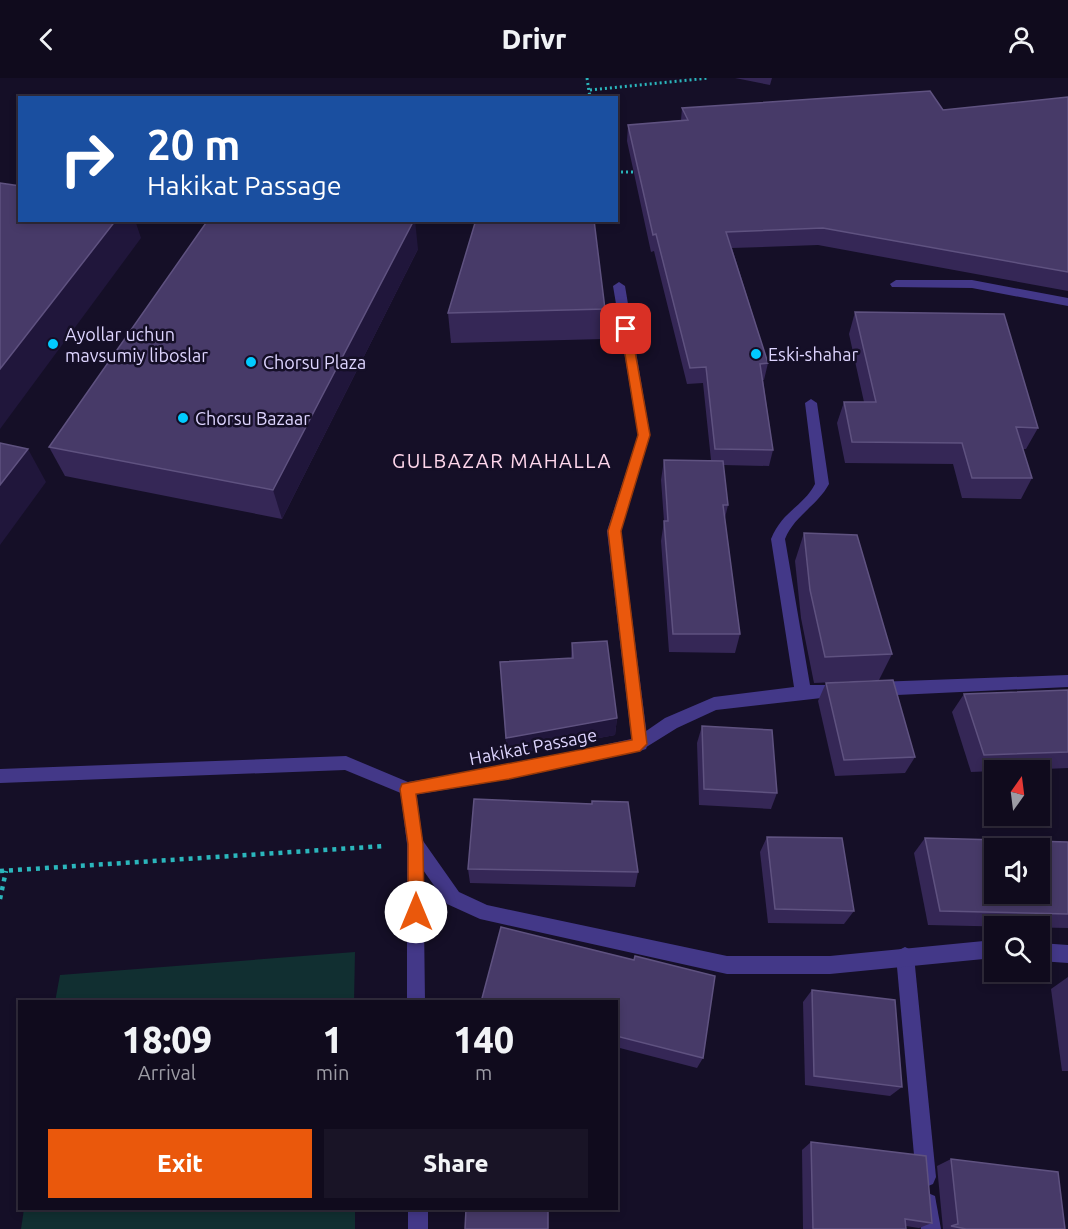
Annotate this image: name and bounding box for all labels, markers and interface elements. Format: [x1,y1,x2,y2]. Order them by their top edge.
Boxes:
icon: back [30,23,63,56]
icon: person [1005,23,1038,56]
text: Drivr [502,24,566,54]
icon: right [48,120,126,198]
text: 20 m [147,121,241,168]
text: Hakikat Passage [147,170,342,200]
pin [600,303,651,354]
icon: arrive [609,312,642,345]
place label: Ayollar uchun mavsumiy liboslar [65,324,208,365]
marker: Ayollar uchun mavsumiy liboslar [46,337,60,351]
place label: Eski-shahar [768,344,858,364]
marker: Eski-shahar [749,347,763,361]
place label: Chorsu Plaza [263,352,366,372]
marker: Chorsu Plaza [244,355,258,369]
place label: Chorsu Bazaar [195,408,310,428]
marker: Chorsu Bazaar [176,411,190,425]
district label: GULBAZAR MAHALLA [392,449,612,472]
street label: Hakikat Passage [467,724,599,768]
north arrow [984,760,1050,826]
map controls [984,760,1050,982]
button: sound [984,838,1050,904]
position arrow [384,880,448,944]
button: search [984,916,1050,982]
text: 18:09 [122,1019,212,1060]
text: 1 [322,1019,343,1060]
text: 140 [453,1019,514,1060]
text: Arrival [138,1061,196,1084]
text: min [316,1061,349,1084]
text: m [475,1061,492,1084]
button: Exit [48,1129,312,1198]
button: Share [324,1129,588,1198]

